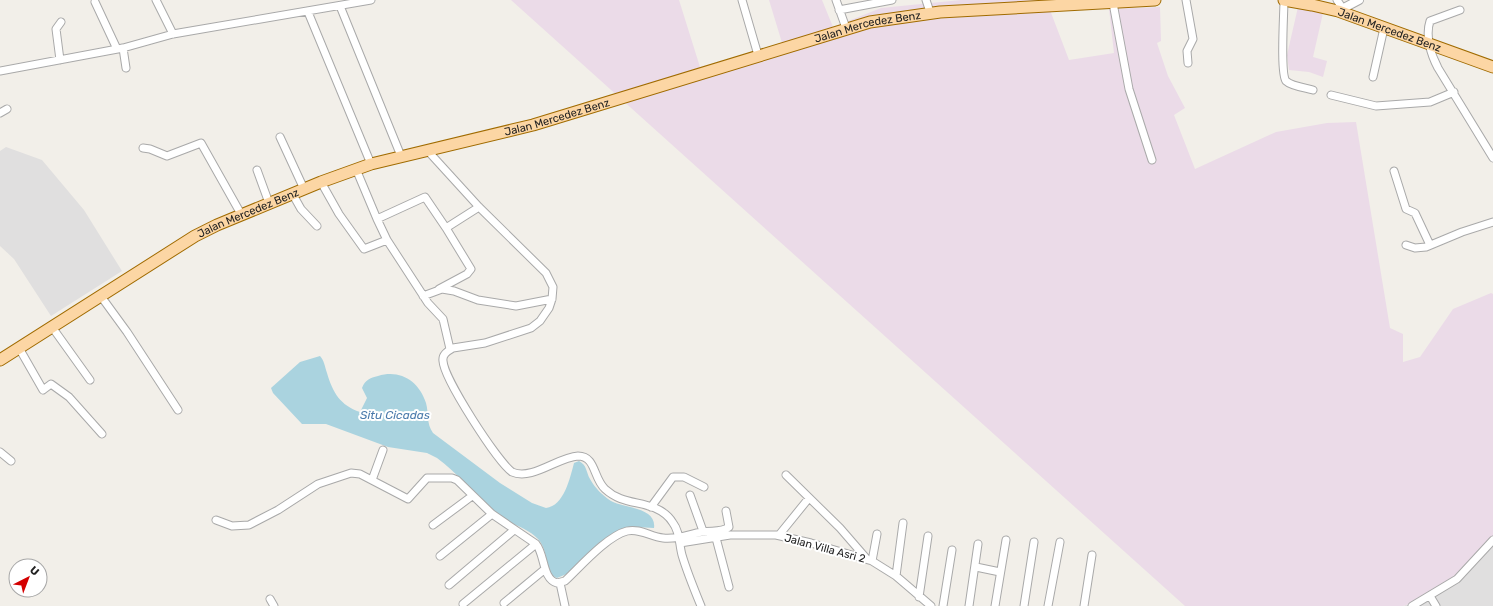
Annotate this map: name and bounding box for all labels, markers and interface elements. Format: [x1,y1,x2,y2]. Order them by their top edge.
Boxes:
street label: Jalan Mercedez Benz [1336,5,1443,55]
street label: Jalan Mercedez Benz [813,9,922,46]
street label: Jalan Mercedez Benz [503,96,612,139]
street label: Jalan Mercedez Benz [195,186,301,241]
water label: Situ Cicadas [360,408,430,422]
street label: Jalan Villa Asri 2 [783,531,867,566]
north arrow [8,558,48,598]
text: U [27,563,42,578]

